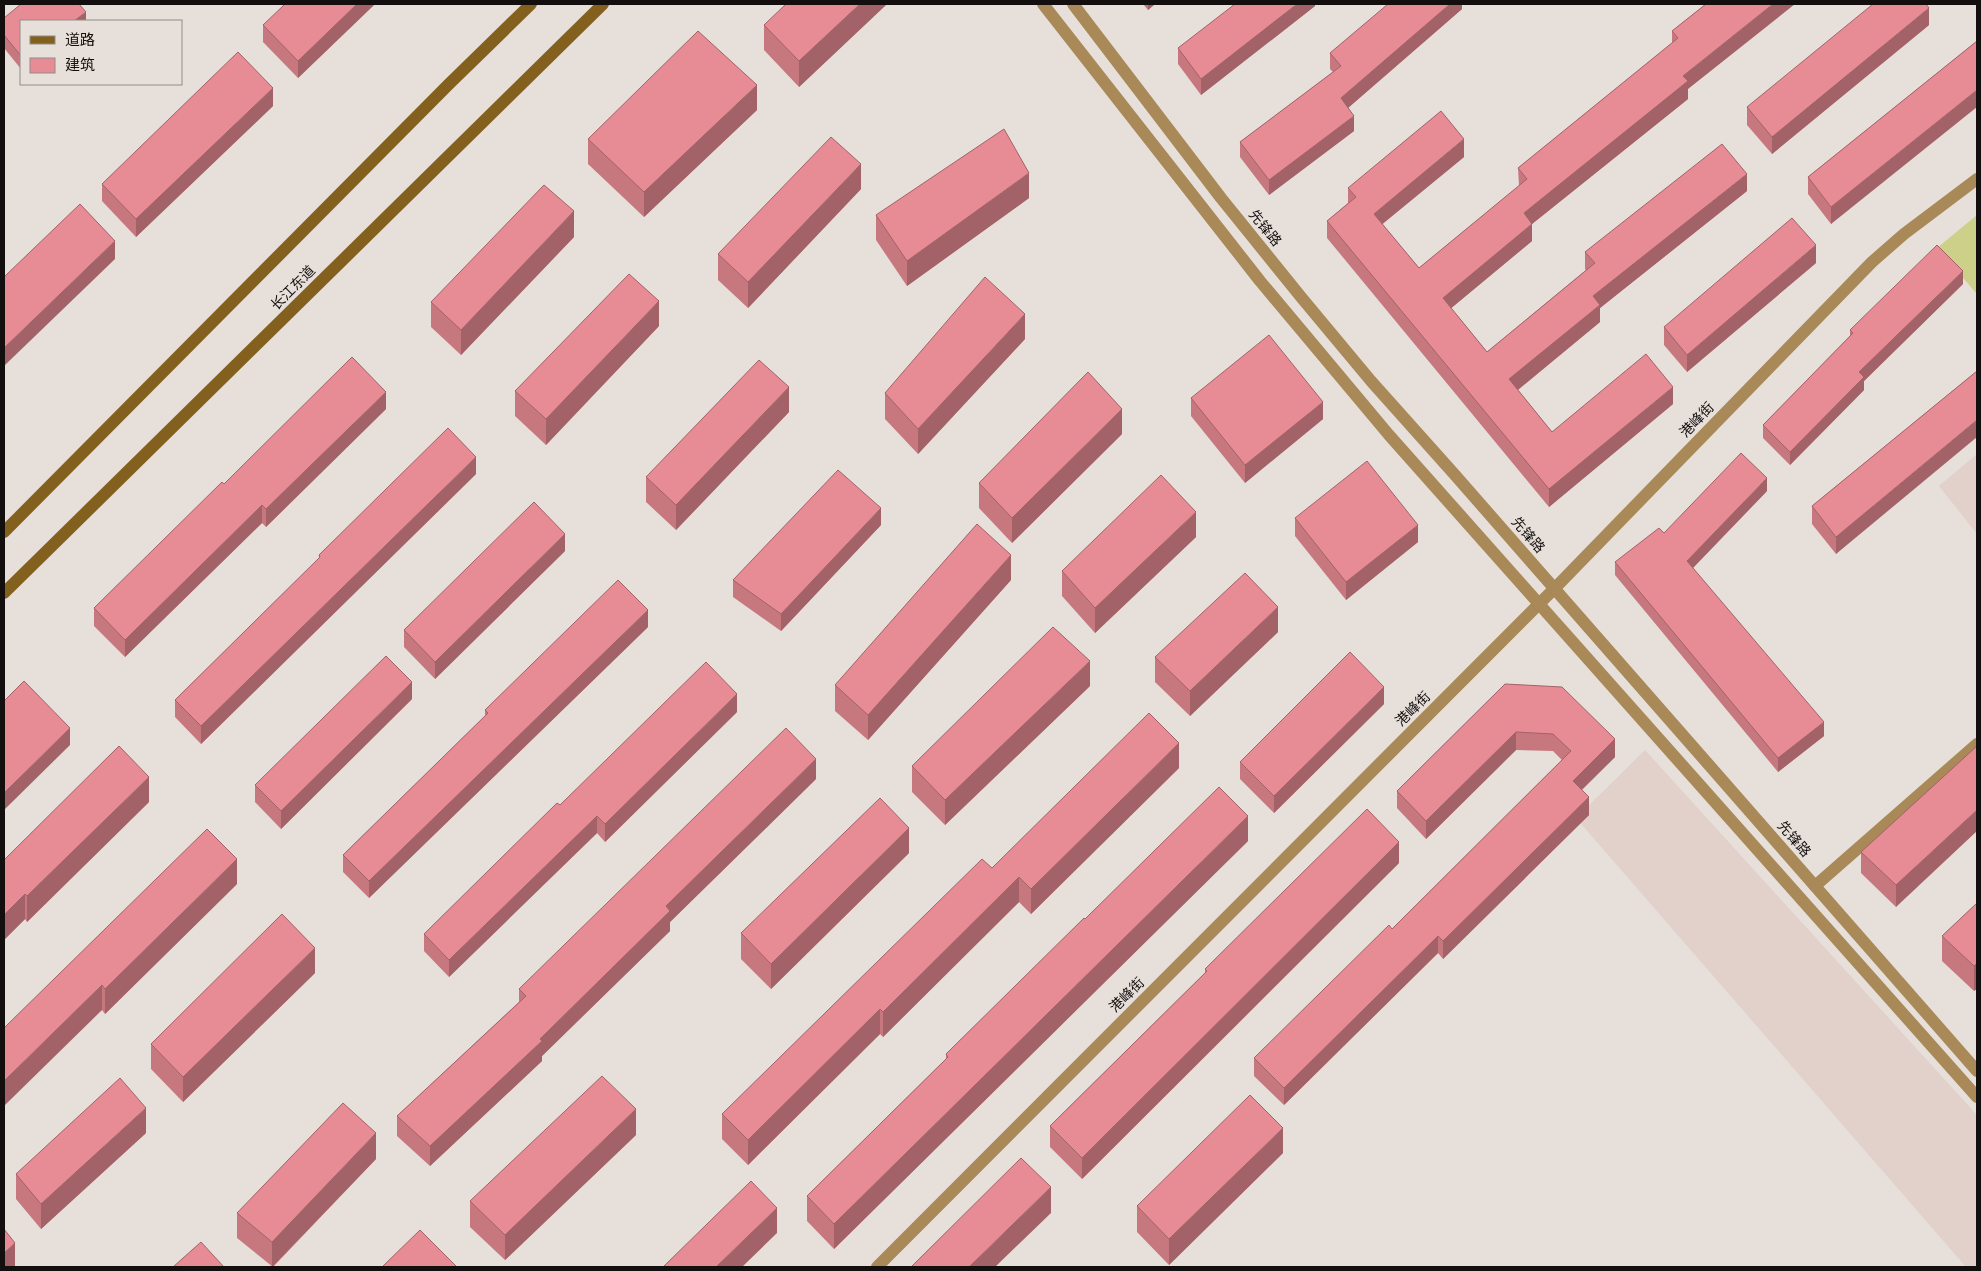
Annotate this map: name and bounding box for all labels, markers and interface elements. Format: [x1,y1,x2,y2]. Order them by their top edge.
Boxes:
legend [20,20,182,85]
text: 道路 [65,31,95,49]
text: 建筑 [65,56,95,74]
street label: 先锋路 [1245,206,1285,250]
street label: 长江东道 [267,262,319,314]
street label: 港峰街 [1676,399,1718,441]
street label: 先锋路 [1508,514,1548,556]
street label: 港峰街 [1392,688,1434,730]
street label: 先锋路 [1774,818,1814,860]
street label: 港峰街 [1106,974,1148,1016]

